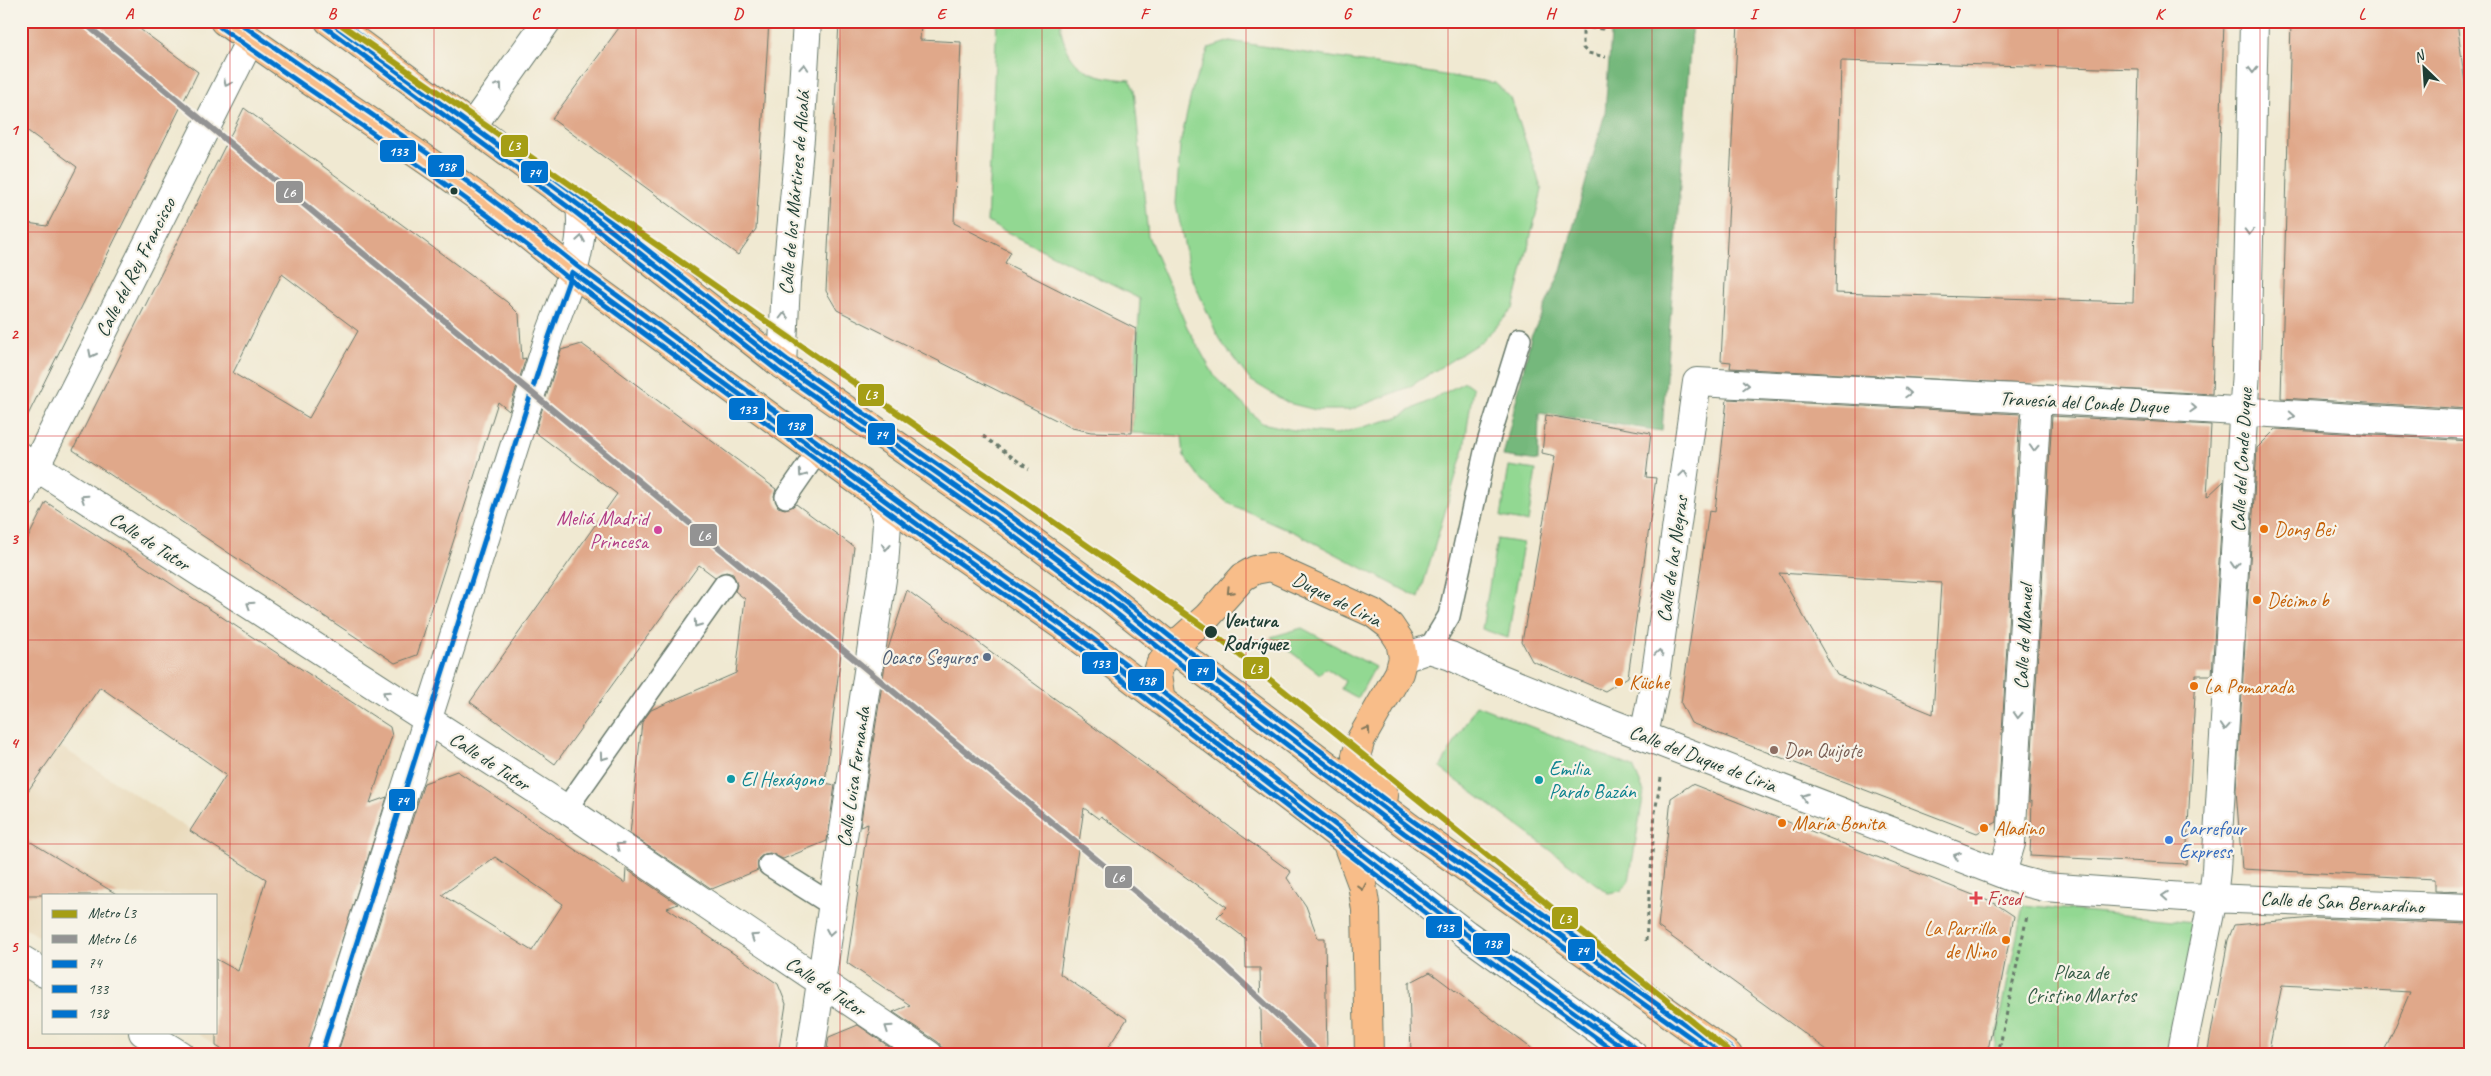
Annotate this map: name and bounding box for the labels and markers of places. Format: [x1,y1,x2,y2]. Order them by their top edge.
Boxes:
unlabelled marker [449,186,459,196]
place label: Meliá Madrid Princesa [556,506,651,554]
place label: Dong Bei [2274,517,2337,542]
marker: Dong Bei [2258,523,2270,535]
marker: Meliá Madrid Princesa [652,524,664,536]
place label: Décimo b [2267,588,2330,613]
marker: Décimo b [2251,594,2263,606]
place label: Ventura Rodríguez [1223,608,1290,656]
marker: Ventura Rodríguez [1203,624,1219,640]
place label: Ocaso Seguros [881,645,979,670]
marker: Ocaso Seguros [981,651,993,663]
place label: Küche [1629,670,1671,695]
place label: La Pomarada [2204,674,2295,699]
marker: Küche [1613,676,1625,688]
marker: La Pomarada [2188,680,2200,692]
place label: Don Quijote [1784,738,1863,763]
marker: Don Quijote [1768,744,1780,756]
place label: Emilia Pardo Bazán [1549,756,1637,804]
place label: El Hexágono [741,767,825,792]
marker: El Hexágono [725,773,737,785]
marker: Emilia Pardo Bazán [1533,774,1545,786]
place label: María Bonita [1792,811,1886,836]
place label: Aladino [1994,816,2045,841]
place label: Carrefour Express [2179,816,2247,864]
marker: María Bonita [1776,817,1788,829]
marker: Aladino [1978,822,1990,834]
marker: Carrefour Express [2163,834,2175,846]
place label: Fised [1987,886,2024,911]
marker: Fised [1969,891,1983,905]
place label: La Parrilla de Nino [1924,916,1997,964]
marker: La Parrilla de Nino [2000,934,2012,946]

